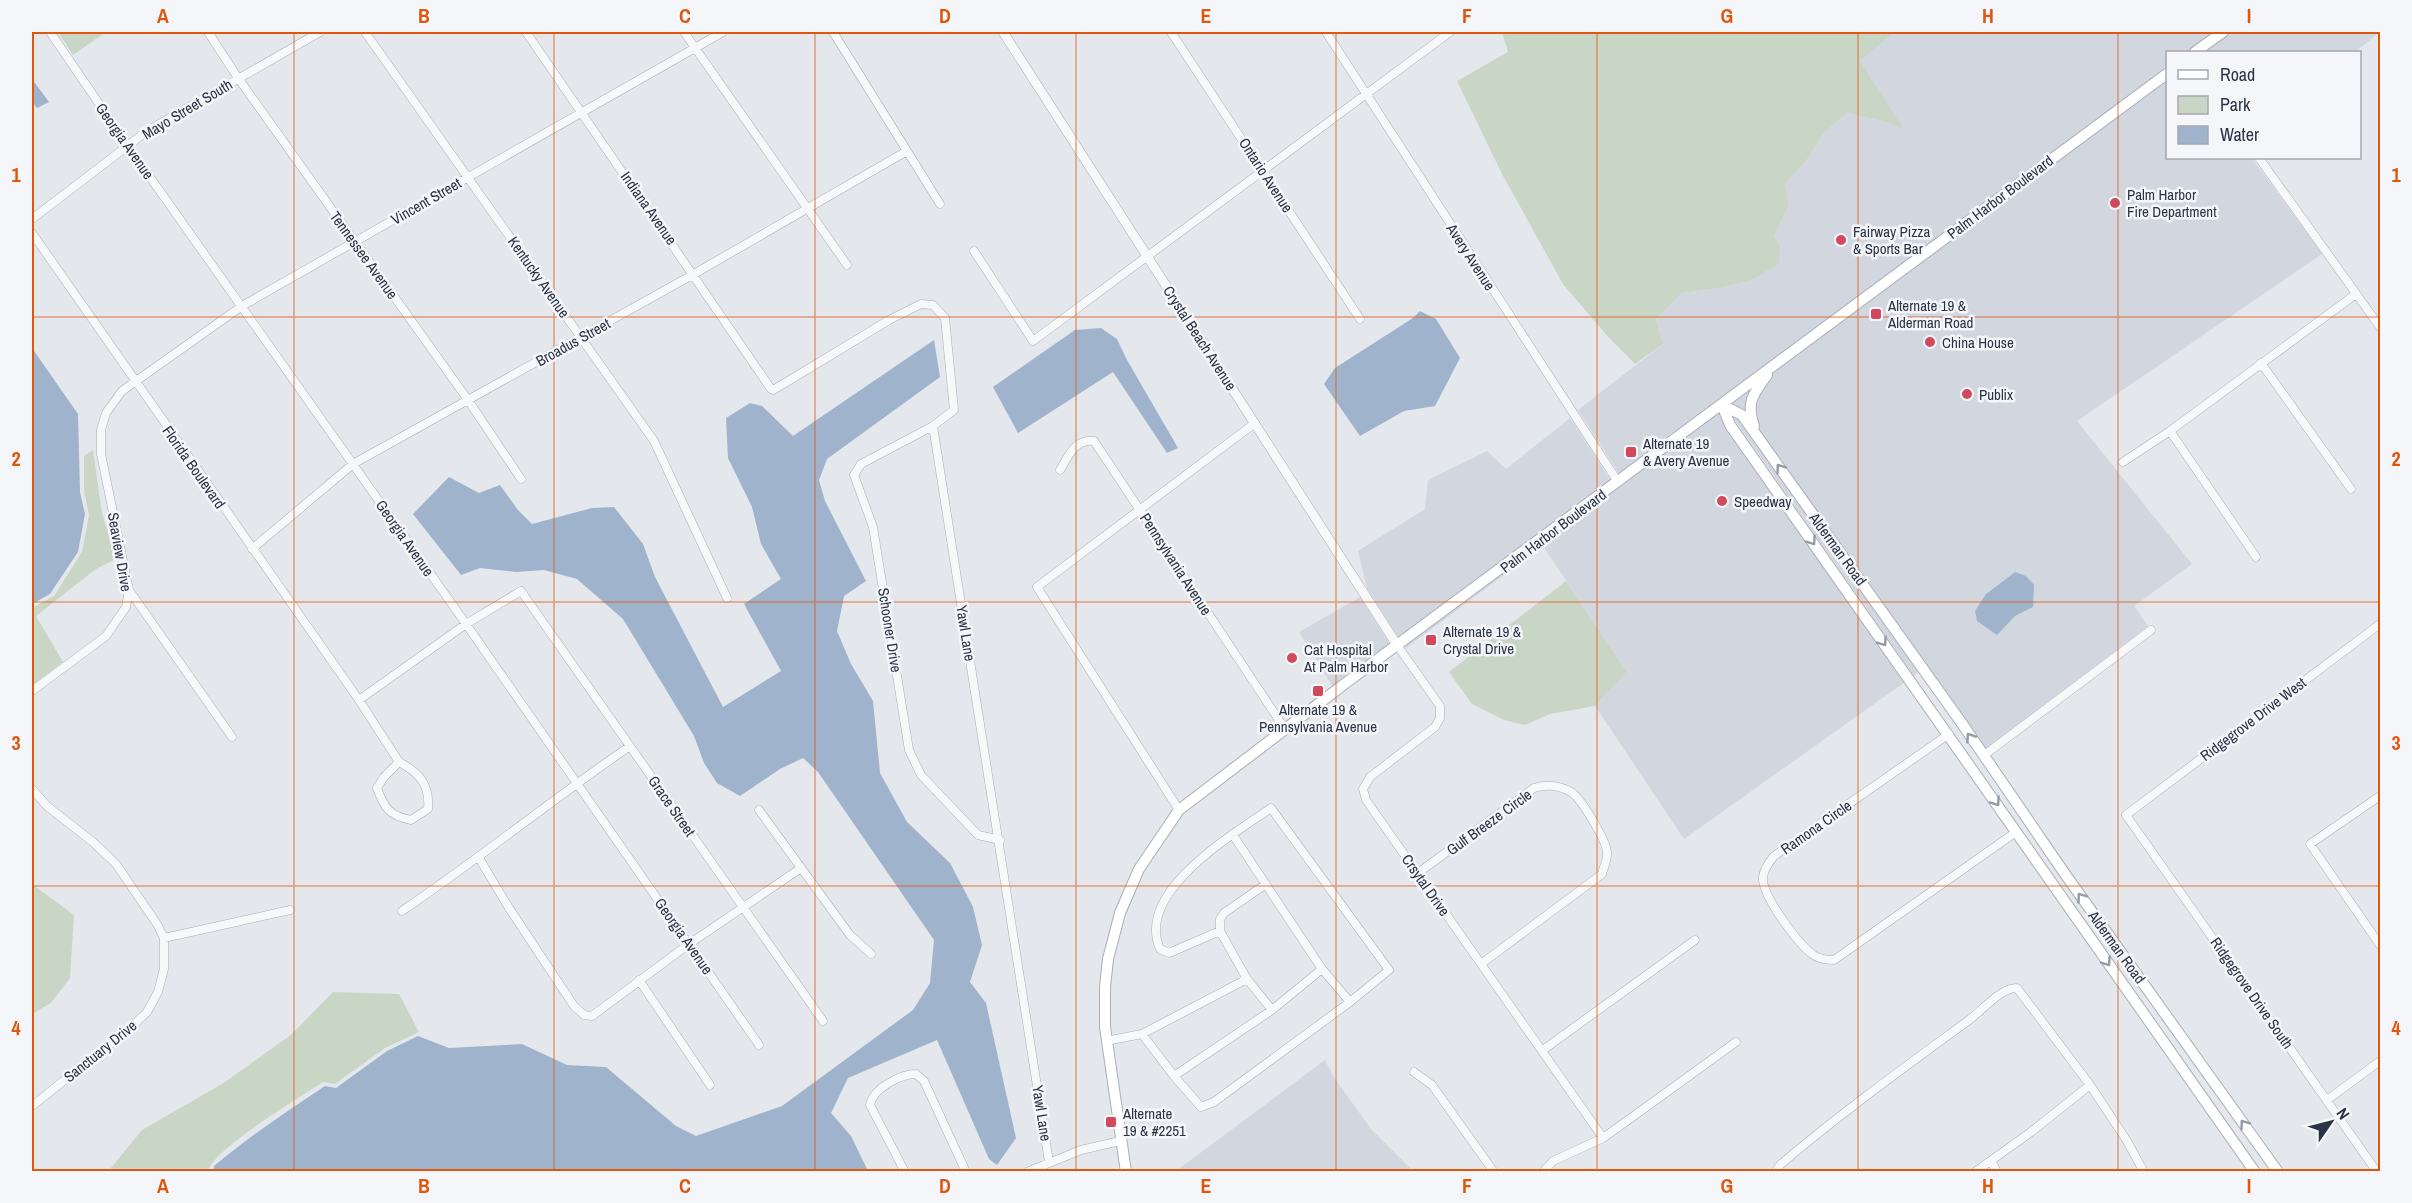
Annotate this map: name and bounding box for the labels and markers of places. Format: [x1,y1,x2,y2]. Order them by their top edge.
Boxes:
place label: Palm Harbor Fire Department [2127,184,2217,222]
marker: Palm Harbor Fire Department [2108,196,2122,210]
place label: Fairway Pizza & Sports Bar [1853,221,1930,259]
marker: Fairway Pizza & Sports Bar [1834,233,1848,247]
place label: Alternate 19 & Alderman Road [1887,295,1973,333]
marker: Alternate 19 & Alderman Road [1869,307,1883,321]
place label: China House [1942,332,2014,353]
marker: China House [1923,335,1937,349]
place label: Publix [1979,384,2014,405]
marker: Publix [1960,387,1974,401]
place label: Alternate 19 & Avery Avenue [1642,433,1730,471]
marker: Alternate 19 & Avery Avenue [1624,445,1638,459]
place label: Speedway [1734,491,1792,512]
marker: Speedway [1715,494,1729,508]
place label: Alternate 19 & Crystal Drive [1442,621,1522,659]
marker: Alternate 19 & Crystal Drive [1424,633,1438,647]
place label: Cat Hospital At Palm Harbor [1303,639,1388,677]
marker: Cat Hospital At Palm Harbor [1285,651,1299,665]
marker: Alternate 19 & Pennsylvania Avenue [1311,684,1325,698]
place label: Alternate 19 & Pennsylvania Avenue [1259,699,1377,737]
place label: Alternate 19 & #2251 [1122,1103,1186,1141]
marker: Alternate 19 & #2251 [1104,1115,1118,1129]

